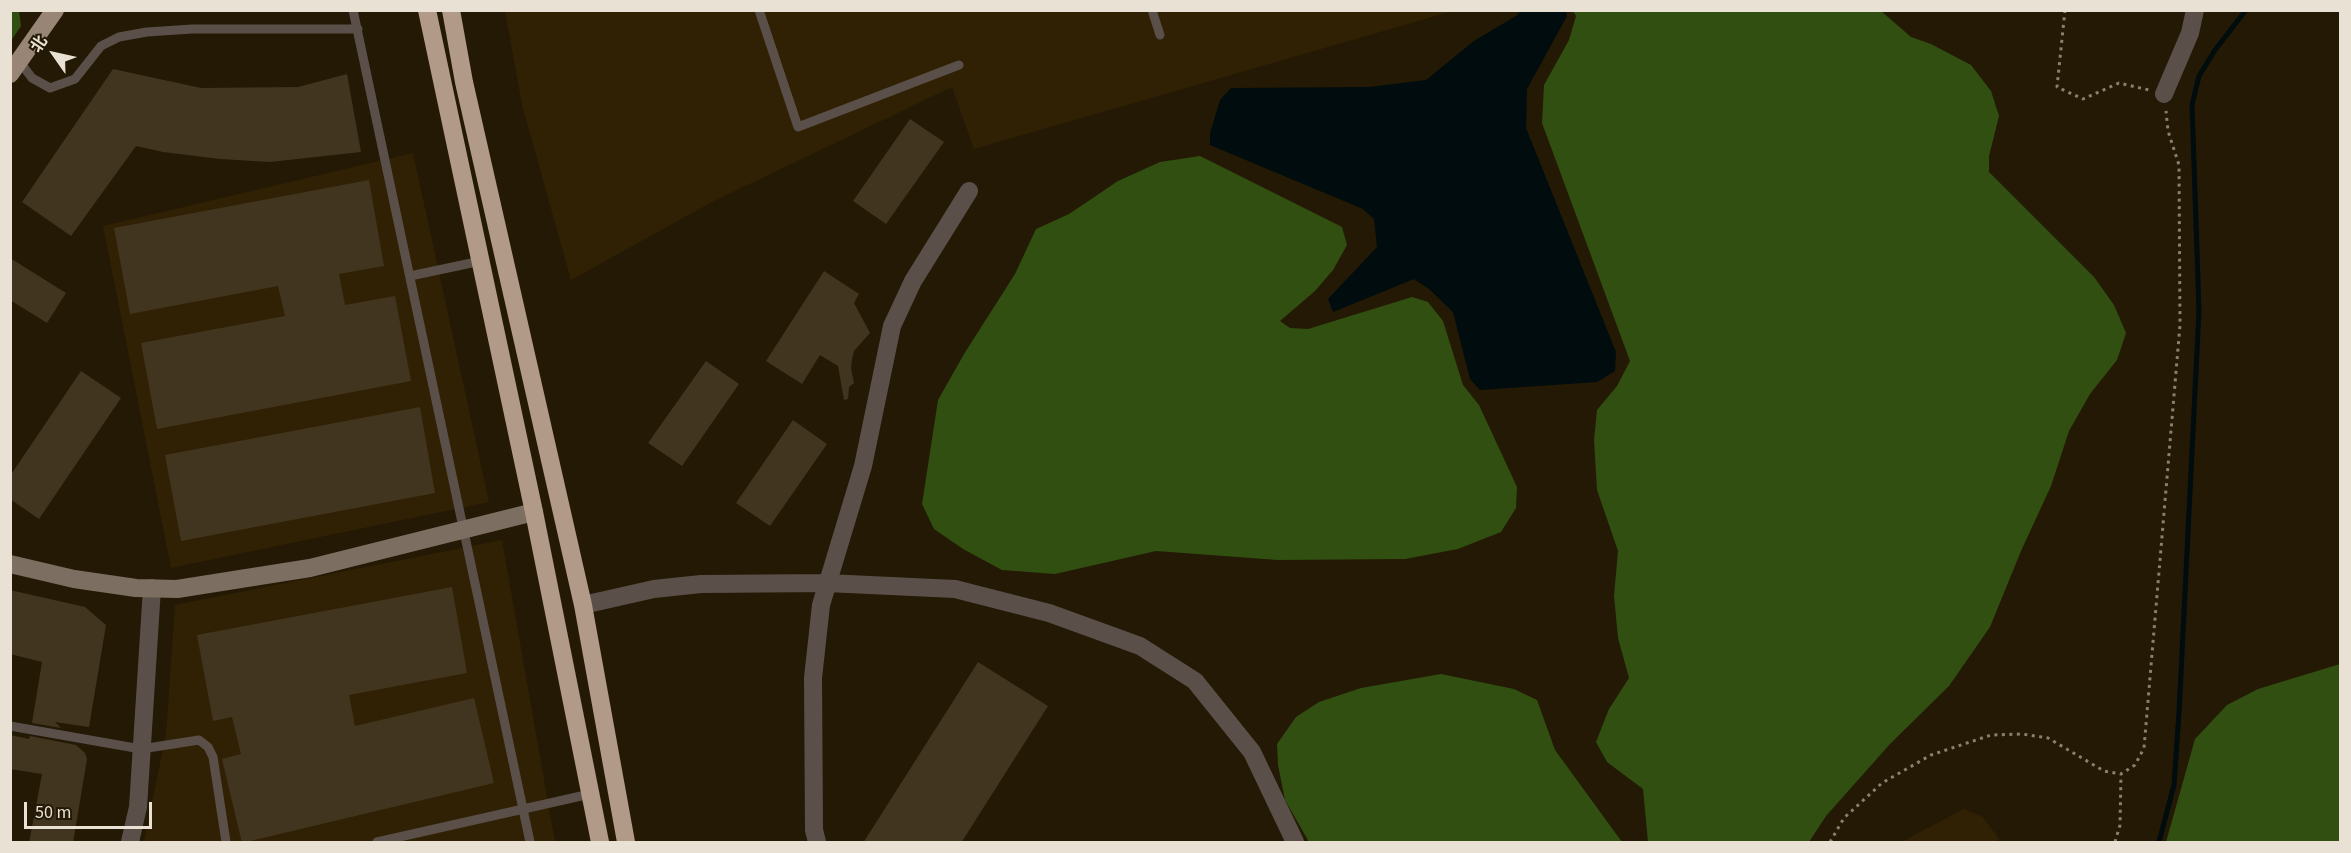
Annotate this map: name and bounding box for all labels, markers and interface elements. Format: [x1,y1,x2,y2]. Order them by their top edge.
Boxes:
north arrow [24,24,84,84]
text: 北 [25,31,53,57]
scale bar [27,790,154,828]
text: 50 m [35,800,71,825]

